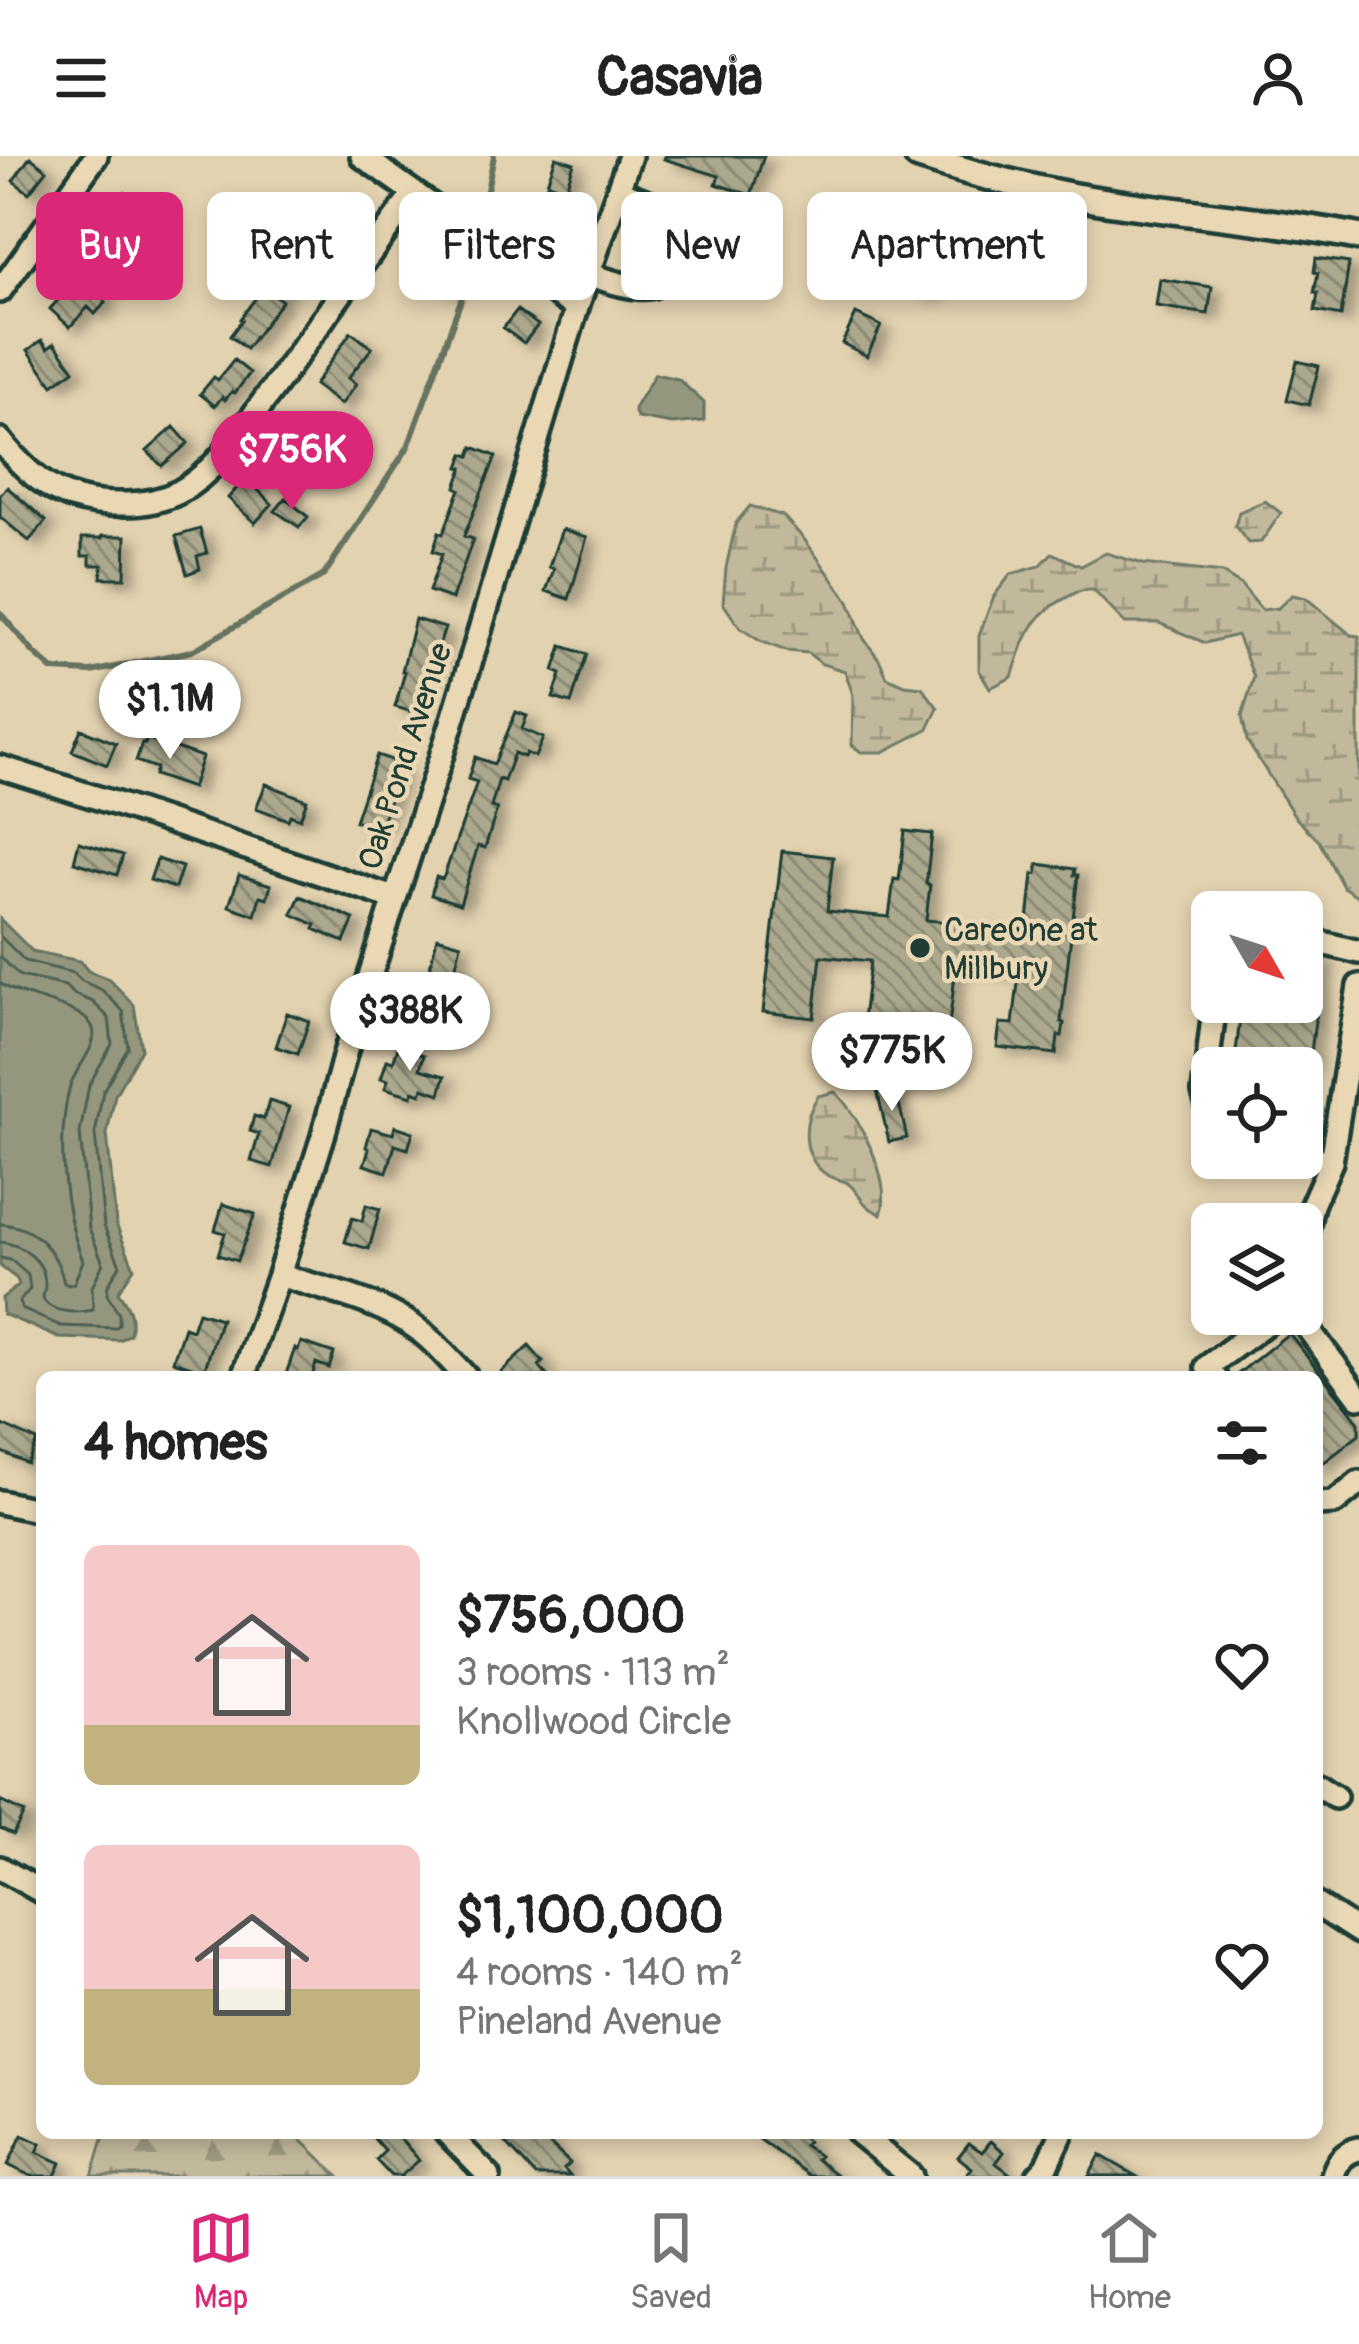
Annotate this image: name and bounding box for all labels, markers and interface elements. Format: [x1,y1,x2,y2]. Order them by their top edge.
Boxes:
text: Casavia [596,44,763,112]
icon: menu [48,45,114,111]
icon: person [1245,45,1311,111]
chip: Buy [36,192,183,300]
chip: Rent [207,192,375,300]
chip: Filters [399,192,597,300]
chip: New [621,192,783,300]
chip: Apartment [807,192,1087,300]
pin: $756K [208,411,376,513]
text: $756K [237,425,347,474]
street label: Oak Pond Avenue [349,638,461,875]
pin: $1.1M [86,660,254,762]
text: $1.1M [126,674,214,723]
north arrow [1191,891,1323,1023]
map controls [1191,891,1323,1335]
place label: CareOne at Millbury [944,910,1099,989]
marker: CareOne at Millbury [907,935,933,961]
pin: $388K [326,972,494,1074]
text: $388K [357,986,463,1035]
pin: $775K [808,1012,976,1114]
text: $775K [838,1026,946,1075]
button: locate [1191,1047,1323,1179]
button: layers [1191,1203,1323,1335]
icon: filters [1209,1410,1275,1476]
text: 4 homes [84,1411,268,1475]
text: $756,000 [456,1584,685,1648]
icon: home [180,1593,324,1737]
icon: heart [1209,1632,1275,1698]
text: 3 rooms · 113 m² [456,1648,730,1697]
text: Knollwood Circle [456,1697,731,1746]
text: $1,100,000 [456,1884,724,1948]
icon: home [180,1893,324,2037]
icon: heart [1209,1932,1275,1998]
text: 4 rooms · 140 m² [456,1948,743,1997]
text: Pineland Avenue [456,1997,721,2046]
tab: Map [188,2205,254,2318]
tab: Saved [630,2205,712,2318]
tab: Home [1088,2205,1171,2318]

